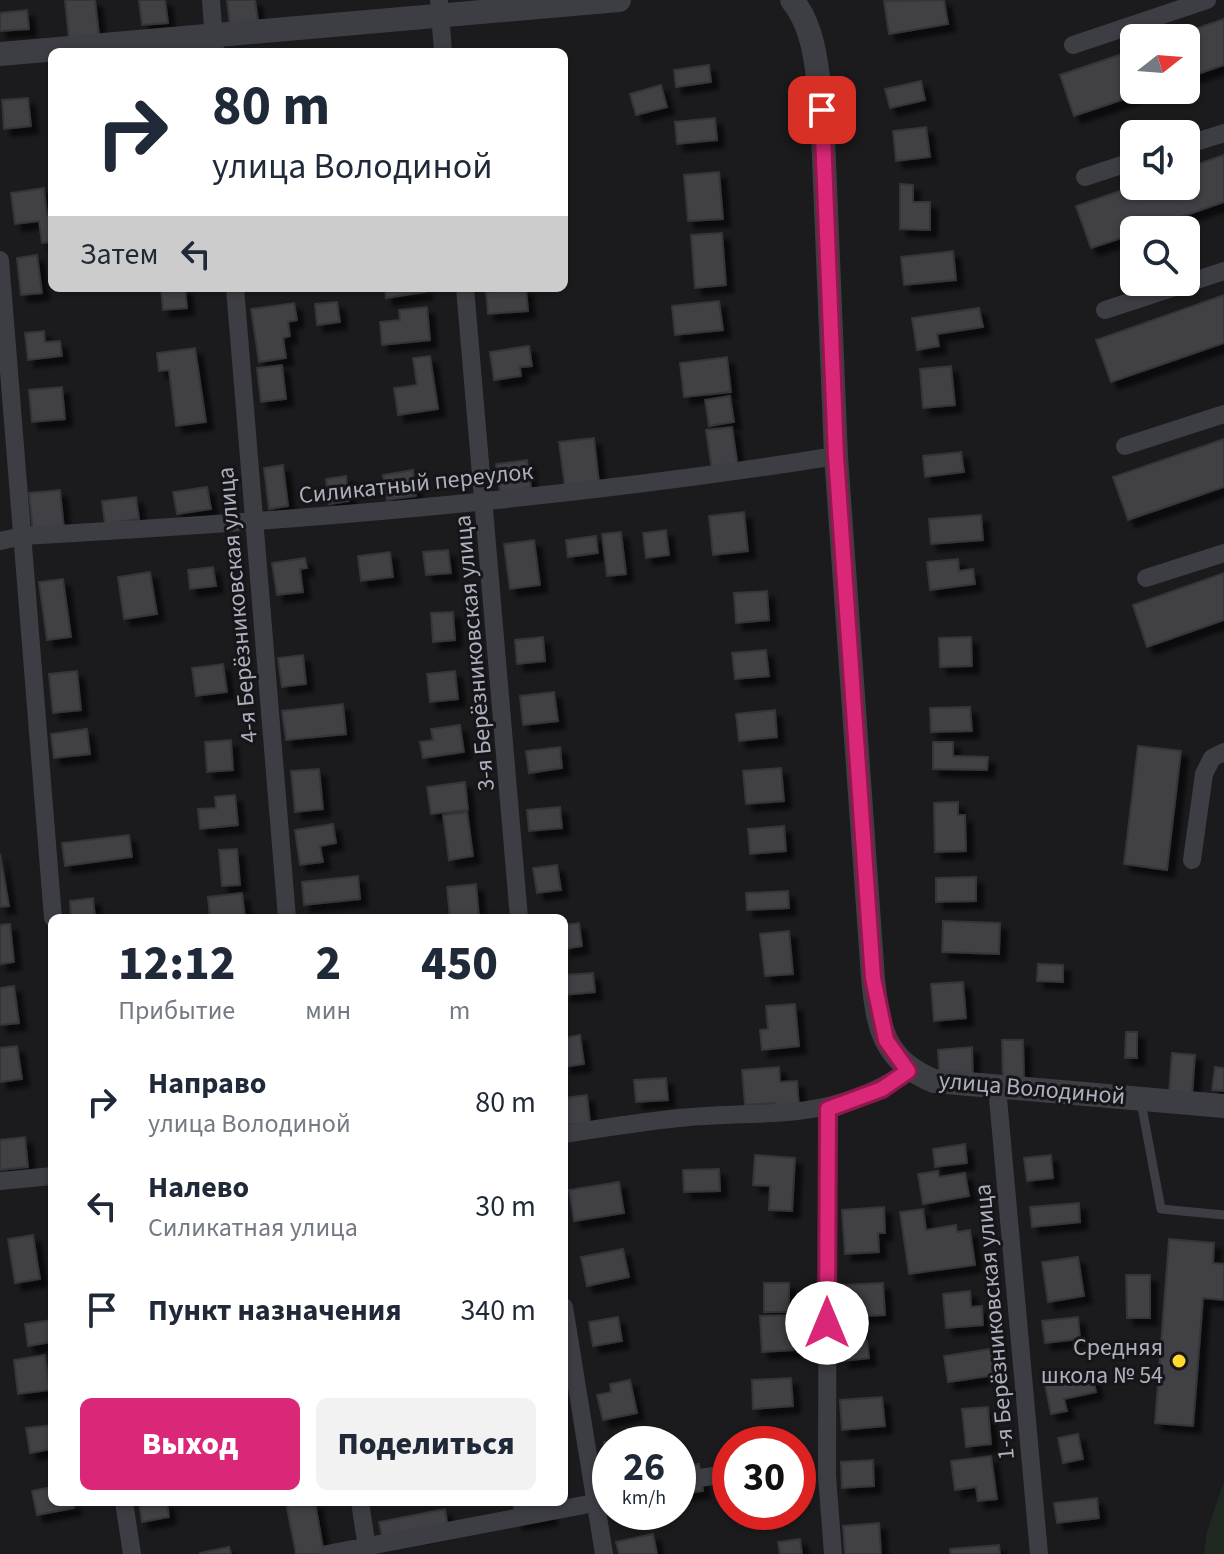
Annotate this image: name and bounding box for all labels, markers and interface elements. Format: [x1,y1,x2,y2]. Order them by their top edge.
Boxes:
north arrow [1120,24,1200,104]
map controls [1120,24,1200,296]
text: 80 m [212,67,330,146]
pin [788,76,856,144]
icon: right [80,80,184,184]
icon: arrive [800,88,844,132]
button: sound [1120,120,1200,200]
text: улица Володиной [212,141,493,192]
button: search [1120,216,1200,296]
icon: left [174,232,218,276]
text: Затем [80,233,158,276]
street label: Силикатный переулок [297,454,535,513]
street label: 4-я Берёзниковская улица [208,466,267,744]
street label: 3-я Берёзниковская улица [445,514,504,792]
text: 12:12 [118,930,235,998]
text: 2 [315,930,341,998]
text: 450 [421,930,498,998]
text: Прибытие [118,992,235,1029]
text: мин [305,992,351,1029]
text: m [449,992,470,1029]
text: Направо [148,1062,266,1105]
street label: улица Володиной [937,1063,1127,1114]
icon: right [80,1080,124,1124]
text: 80 m [475,1081,536,1124]
text: улица Володиной [148,1105,351,1142]
text: Налево [148,1166,249,1209]
street label: 1-я Берёзниковская улица [965,1183,1024,1461]
icon: left [80,1184,124,1228]
text: 30 m [475,1185,536,1228]
text: Силикатная улица [148,1209,358,1246]
position arrow [785,1281,869,1365]
icon: arrive [80,1288,124,1332]
text: Пункт назначения [148,1289,402,1332]
text: 340 m [460,1289,536,1332]
place label: Средняя школа № 54 [1041,1330,1163,1393]
marker: Средняя школа № 54 [1170,1352,1188,1370]
button: Выход [80,1398,300,1490]
button: Поделиться [316,1398,536,1490]
speed limit sign: 30 [712,1426,816,1530]
text: 26 [623,1439,665,1496]
text: km/h [622,1484,666,1512]

